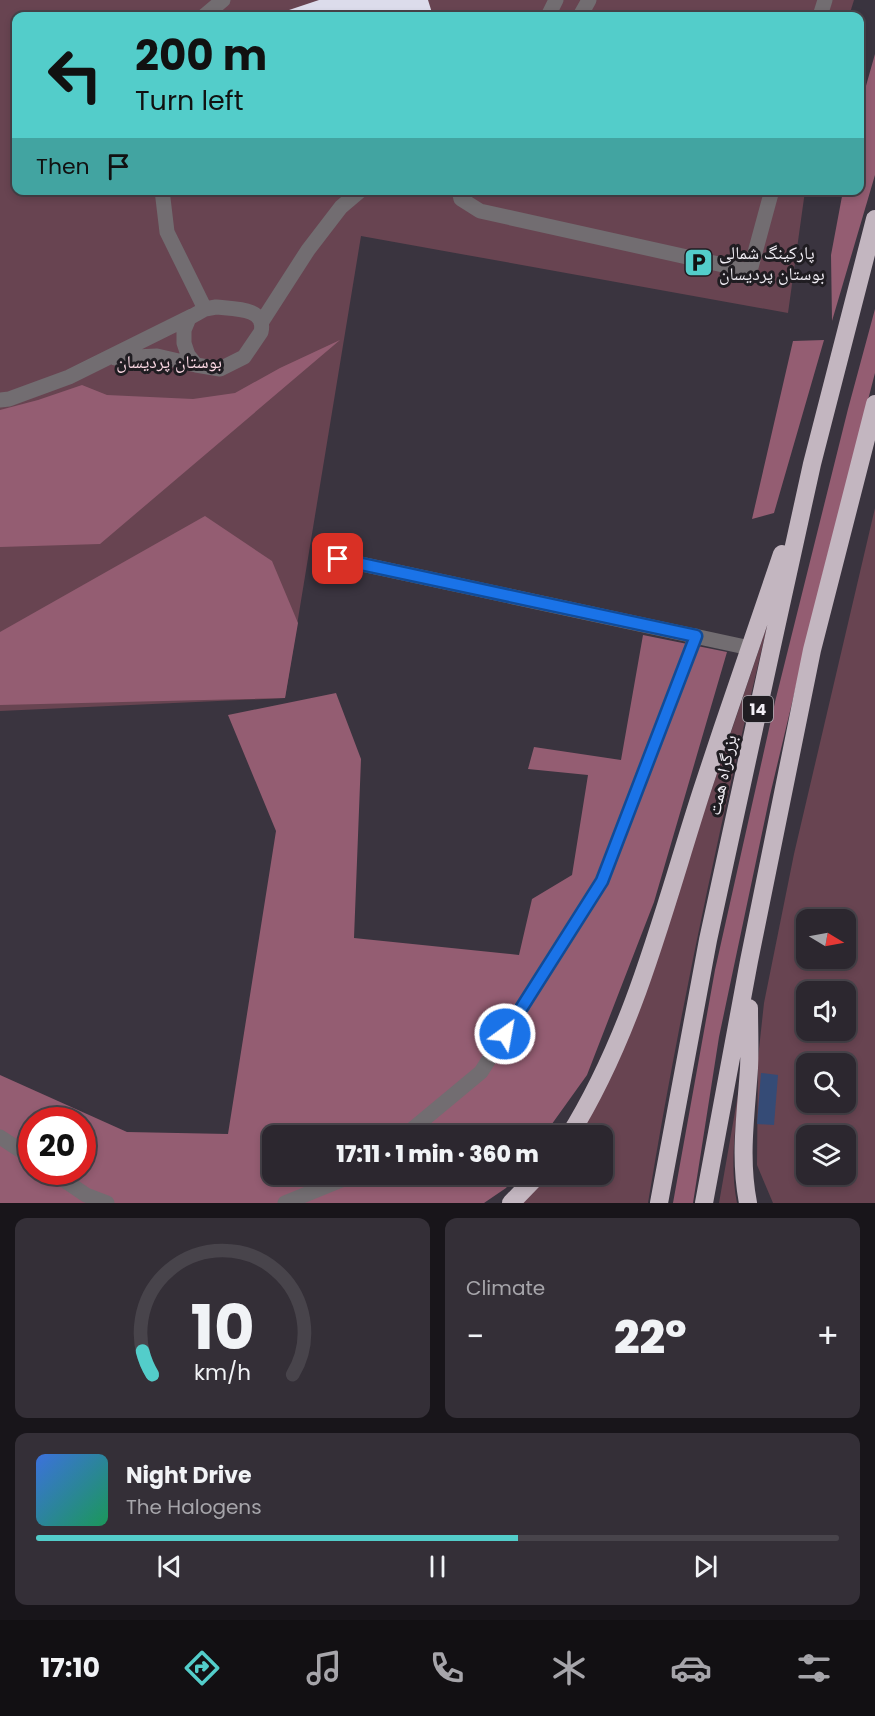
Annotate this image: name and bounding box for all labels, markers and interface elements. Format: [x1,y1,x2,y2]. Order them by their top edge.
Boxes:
text: 200 m [135,26,267,85]
icon: left [36,36,114,114]
text: Turn left [135,82,244,119]
icon: arrive [102,150,135,183]
text: Then [36,151,90,182]
place label: پارکینگ شمالی بوستان پردیسان [719,240,825,286]
parking icon: پارکینگ شمالی بوستان پردیسان [682,246,714,278]
park label: بوستان پردیسان [116,349,222,374]
pin [312,533,363,584]
icon: arrive [321,542,354,575]
road number: 14 [743,696,773,722]
street label: بزرگراه همت [701,732,743,818]
north arrow [796,909,856,969]
map controls [796,909,856,1185]
button: sound [796,981,856,1041]
position arrow [473,1002,537,1066]
button: search [796,1053,856,1113]
speed limit sign: 20 [18,1107,96,1185]
button: layers [796,1125,856,1185]
text: 17:11 · 1 min · 360 m [336,1139,539,1170]
text: Climate [466,1274,545,1302]
text: 10 [190,1283,255,1371]
text: 22° [614,1306,687,1369]
text: − [466,1313,484,1360]
text: + [816,1313,839,1360]
text: km/h [194,1357,251,1388]
text: Night Drive [126,1460,252,1491]
text: The Halogens [126,1493,262,1521]
icon: previous [153,1550,186,1583]
icon: pause [421,1550,454,1583]
icon: next [689,1550,722,1583]
icon: directions [181,1647,223,1689]
icon: music [303,1647,345,1689]
icon: phone [426,1647,468,1689]
icon: climate [548,1647,590,1689]
icon: car [670,1647,712,1689]
icon: filters [793,1647,835,1689]
text: 17:10 [40,1649,100,1686]

